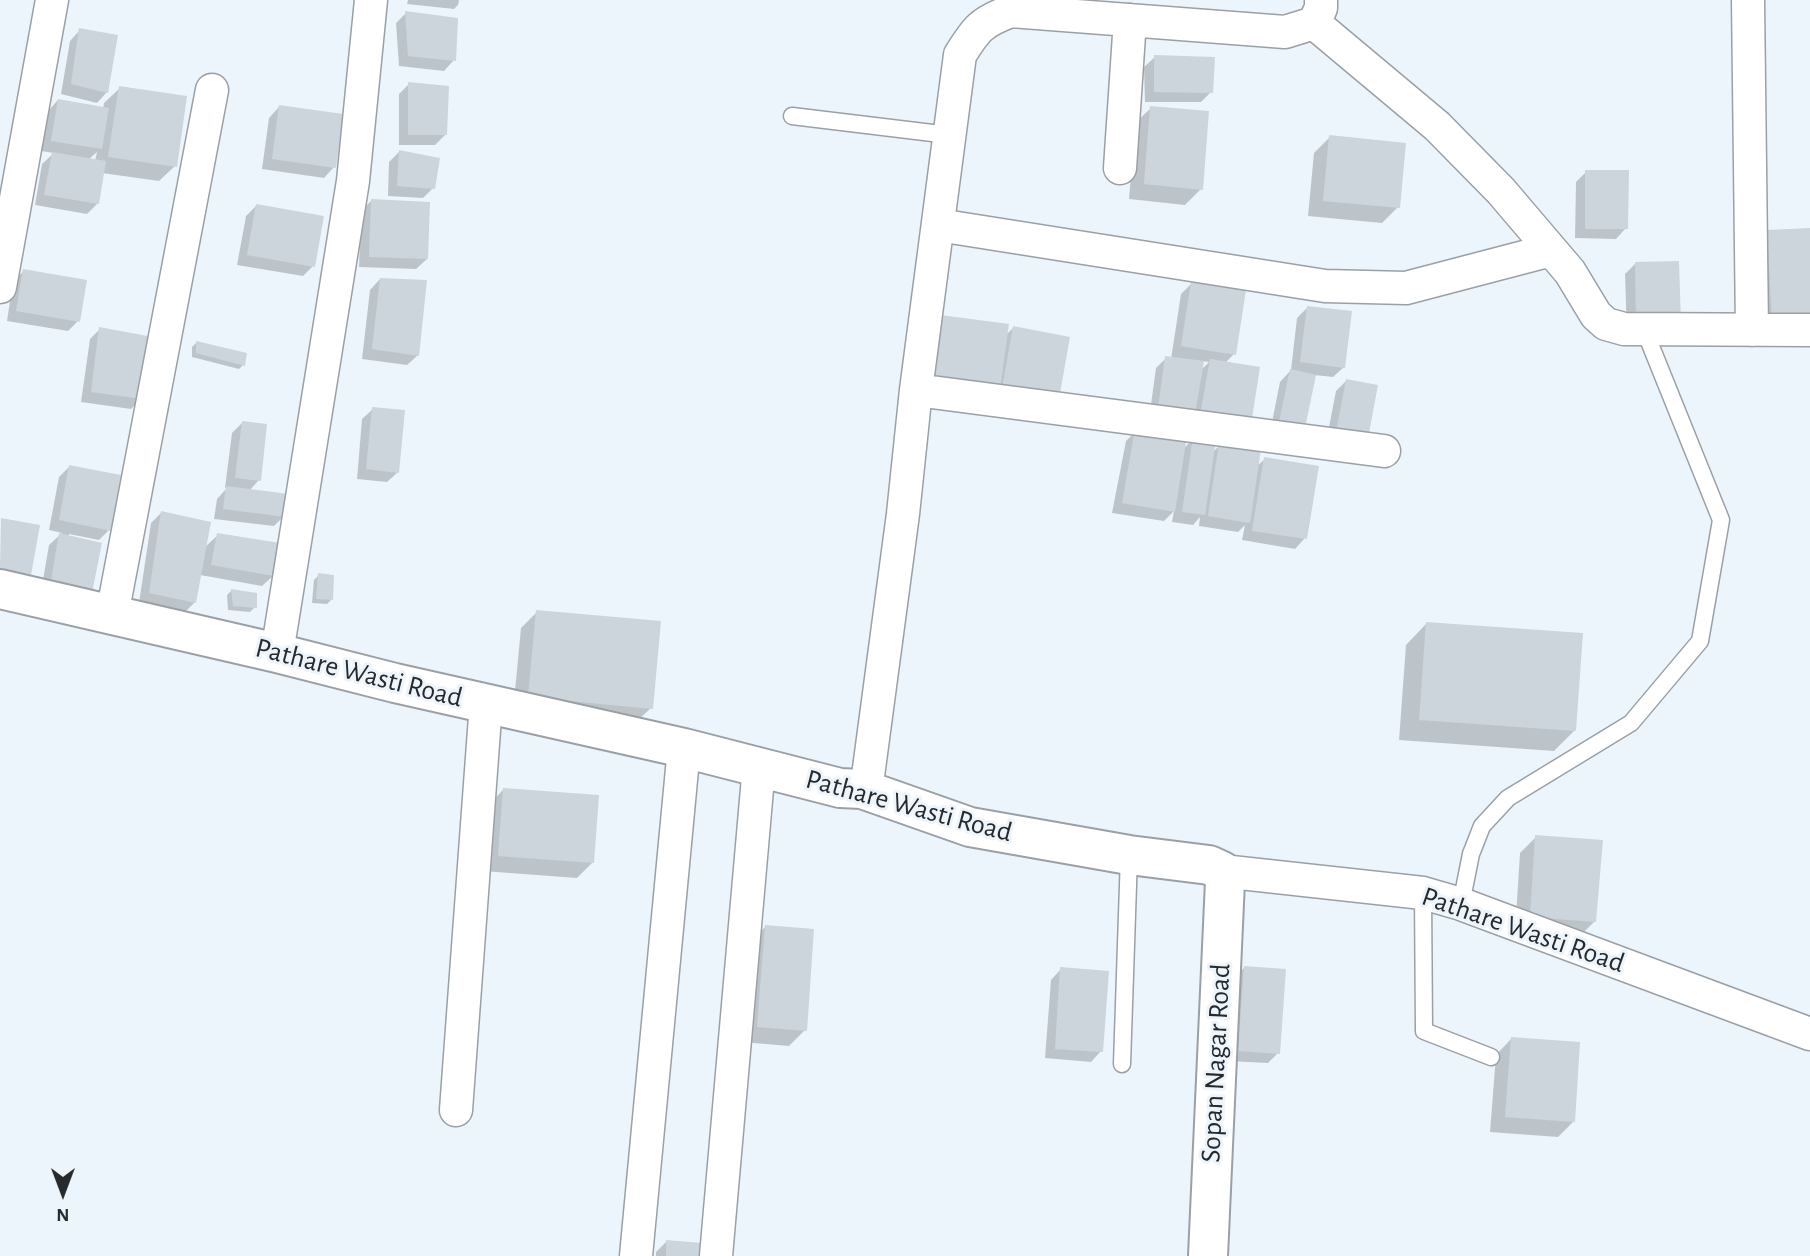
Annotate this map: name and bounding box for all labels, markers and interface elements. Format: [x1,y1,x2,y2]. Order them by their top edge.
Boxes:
street label: Pathare Wasti Road [252,631,466,715]
street label: Pathare Wasti Road [802,762,1016,850]
street label: Pathare Wasti Road [1417,880,1629,980]
street label: Sopan Nagar Road [1194,963,1238,1163]
north arrow [28,1158,98,1228]
text: N [56,1205,70,1224]

